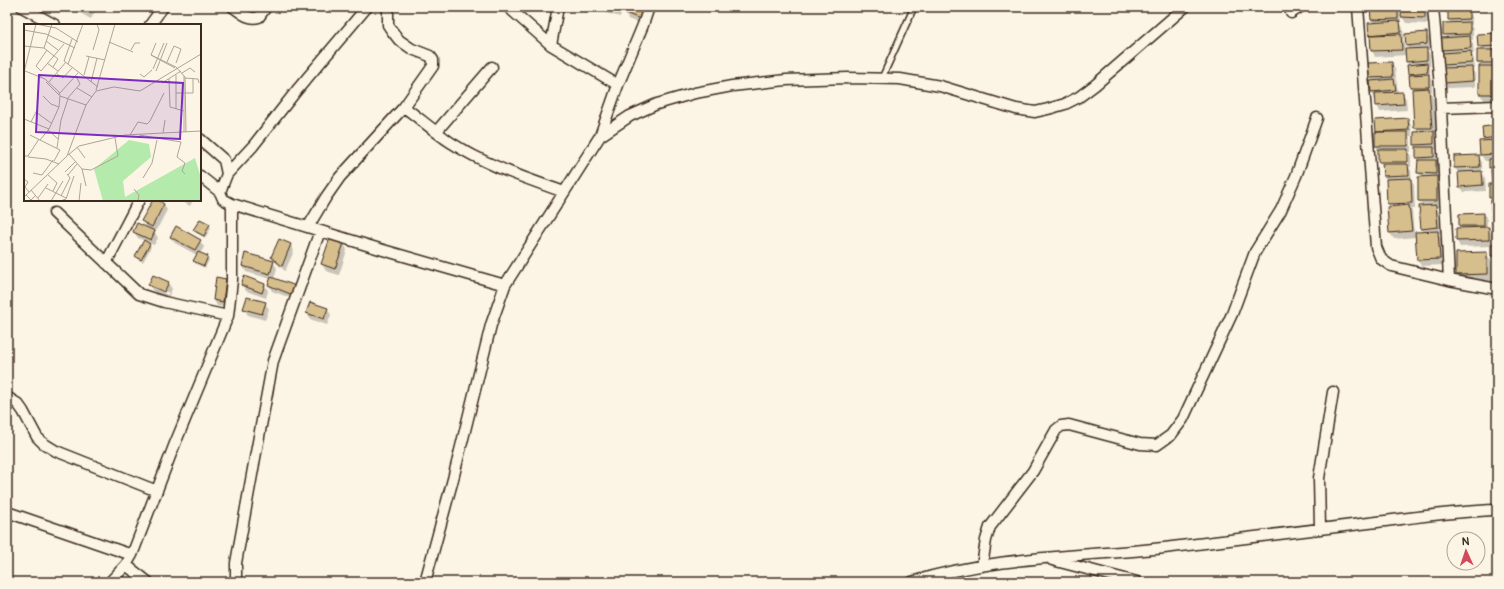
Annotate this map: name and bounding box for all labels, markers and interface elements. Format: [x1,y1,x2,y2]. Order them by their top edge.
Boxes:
inset map [24,24,201,201]
north arrow [1446,531,1486,571]
text: N [1461,535,1470,548]

